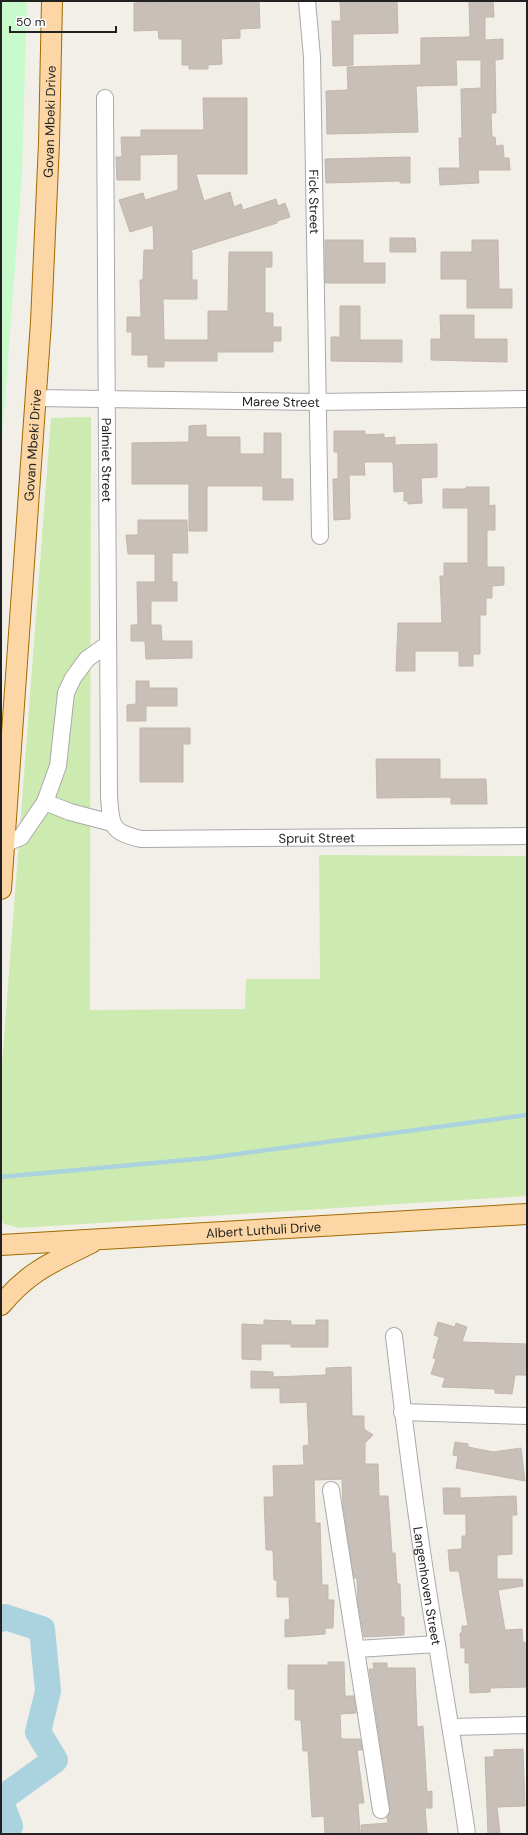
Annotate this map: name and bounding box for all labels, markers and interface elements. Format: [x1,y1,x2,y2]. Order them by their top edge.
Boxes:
scale bar [10,8,116,34]
text: 50 m [16,14,45,30]
street label: Govan Mbeki Drive [39,65,59,178]
street label: Fick Street [305,169,323,234]
street label: Govan Mbeki Drive [20,389,45,502]
street label: Maree Street [242,392,320,411]
street label: Palmiet Street [98,418,116,502]
street label: Spruit Street [279,829,355,846]
street label: Albert Luthuli Drive [206,1218,322,1241]
street label: Langenhoven Street [410,1525,445,1646]

